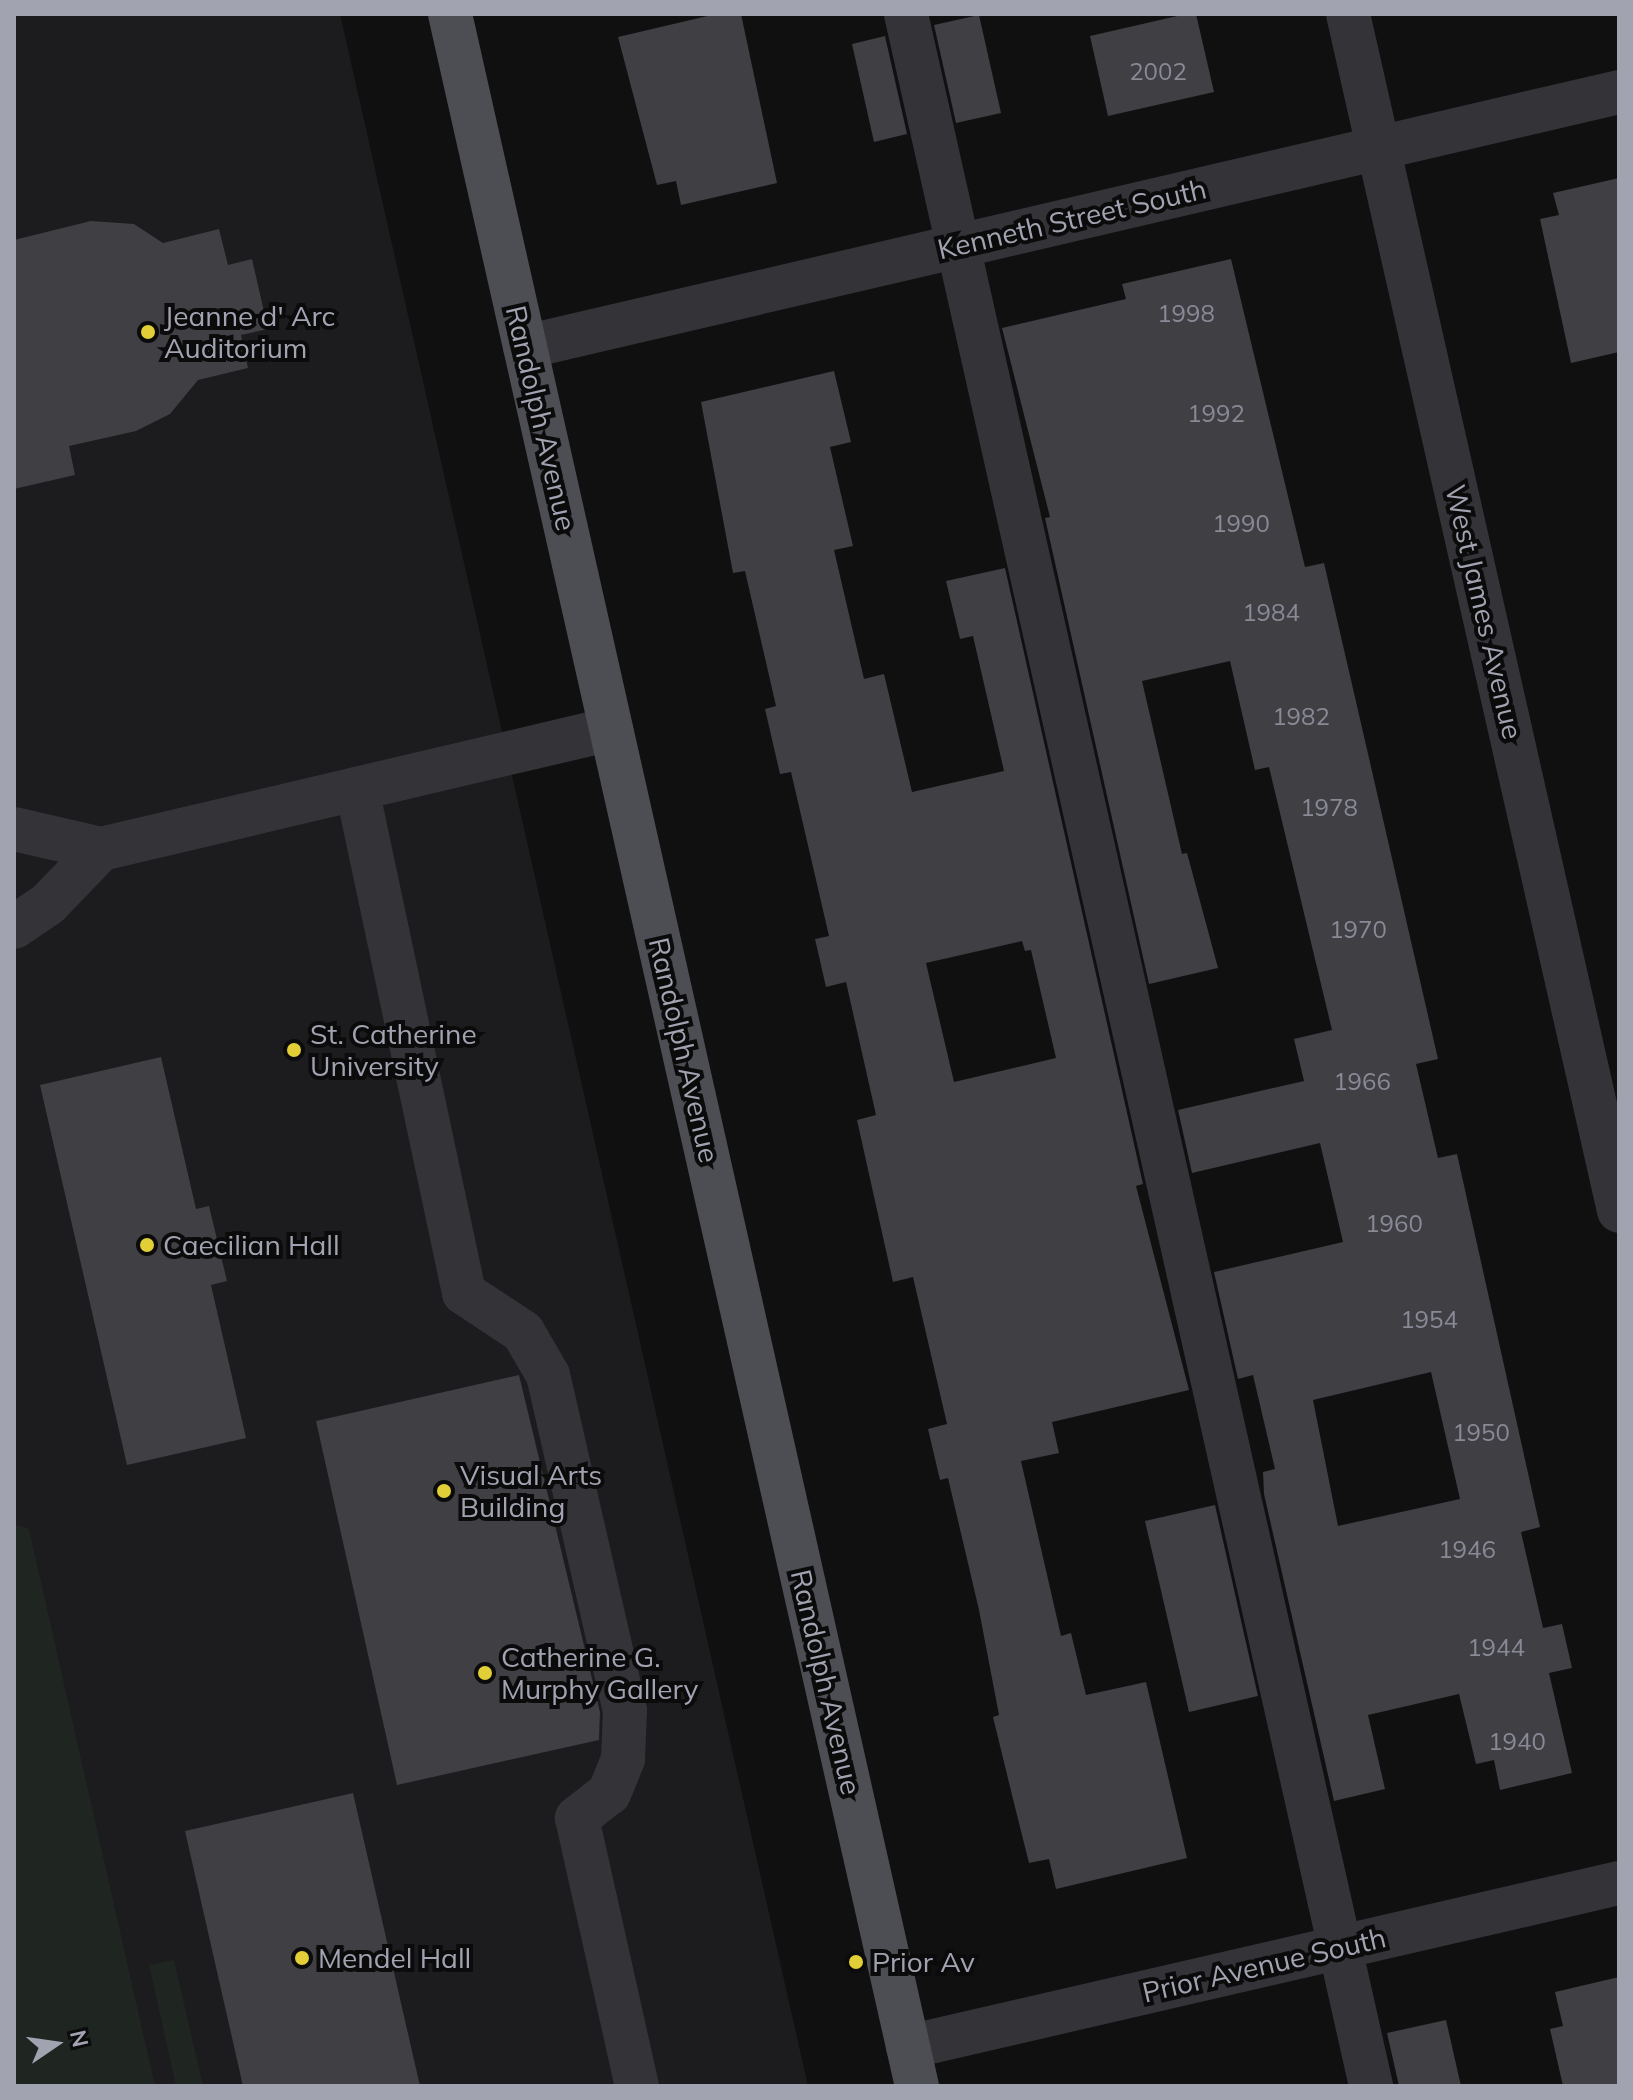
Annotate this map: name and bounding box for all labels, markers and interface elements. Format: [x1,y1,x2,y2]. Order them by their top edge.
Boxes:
house number: 2002 [1129,58,1187,86]
street label: Kenneth Street South [934,172,1210,266]
place label: Jeanne d' Arc Auditorium [164,299,335,365]
house number: 1998 [1157,300,1215,328]
street label: Randolph Avenue [499,302,583,534]
marker: Jeanne d' Arc Auditorium [139,323,157,341]
house number: 1992 [1187,400,1245,428]
street label: West James Avenue [1438,481,1530,743]
house number: 1990 [1212,510,1270,538]
house number: 1984 [1242,599,1300,627]
house number: 1982 [1272,703,1330,731]
house number: 1978 [1300,794,1358,822]
house number: 1970 [1329,916,1387,944]
street label: Randolph Avenue [642,934,726,1166]
place label: St. Catherine University [310,1017,477,1083]
marker: St. Catherine University [285,1041,303,1059]
house number: 1966 [1333,1068,1391,1096]
house number: 1960 [1365,1210,1423,1238]
place label: Caecilian Hall [163,1228,340,1262]
marker: Caecilian Hall [138,1236,156,1254]
house number: 1954 [1400,1306,1458,1334]
house number: 1950 [1452,1419,1510,1447]
place label: Visual Arts Building [460,1458,602,1524]
marker: Visual Arts Building [435,1482,453,1500]
house number: 1946 [1438,1536,1496,1564]
street label: Randolph Avenue [784,1566,868,1798]
house number: 1944 [1467,1634,1525,1662]
place label: Catherine G. Murphy Gallery [501,1640,698,1706]
marker: Catherine G. Murphy Gallery [476,1664,494,1682]
house number: 1940 [1488,1728,1546,1756]
street label: Prior Avenue South [1139,1921,1389,2009]
place label: Mendel Hall [318,1941,471,1975]
place label: Prior Av [872,1945,975,1979]
marker: Mendel Hall [293,1949,311,1967]
marker: Prior Av [847,1953,865,1971]
north arrow [16,2004,96,2084]
text: N [64,2027,95,2050]

